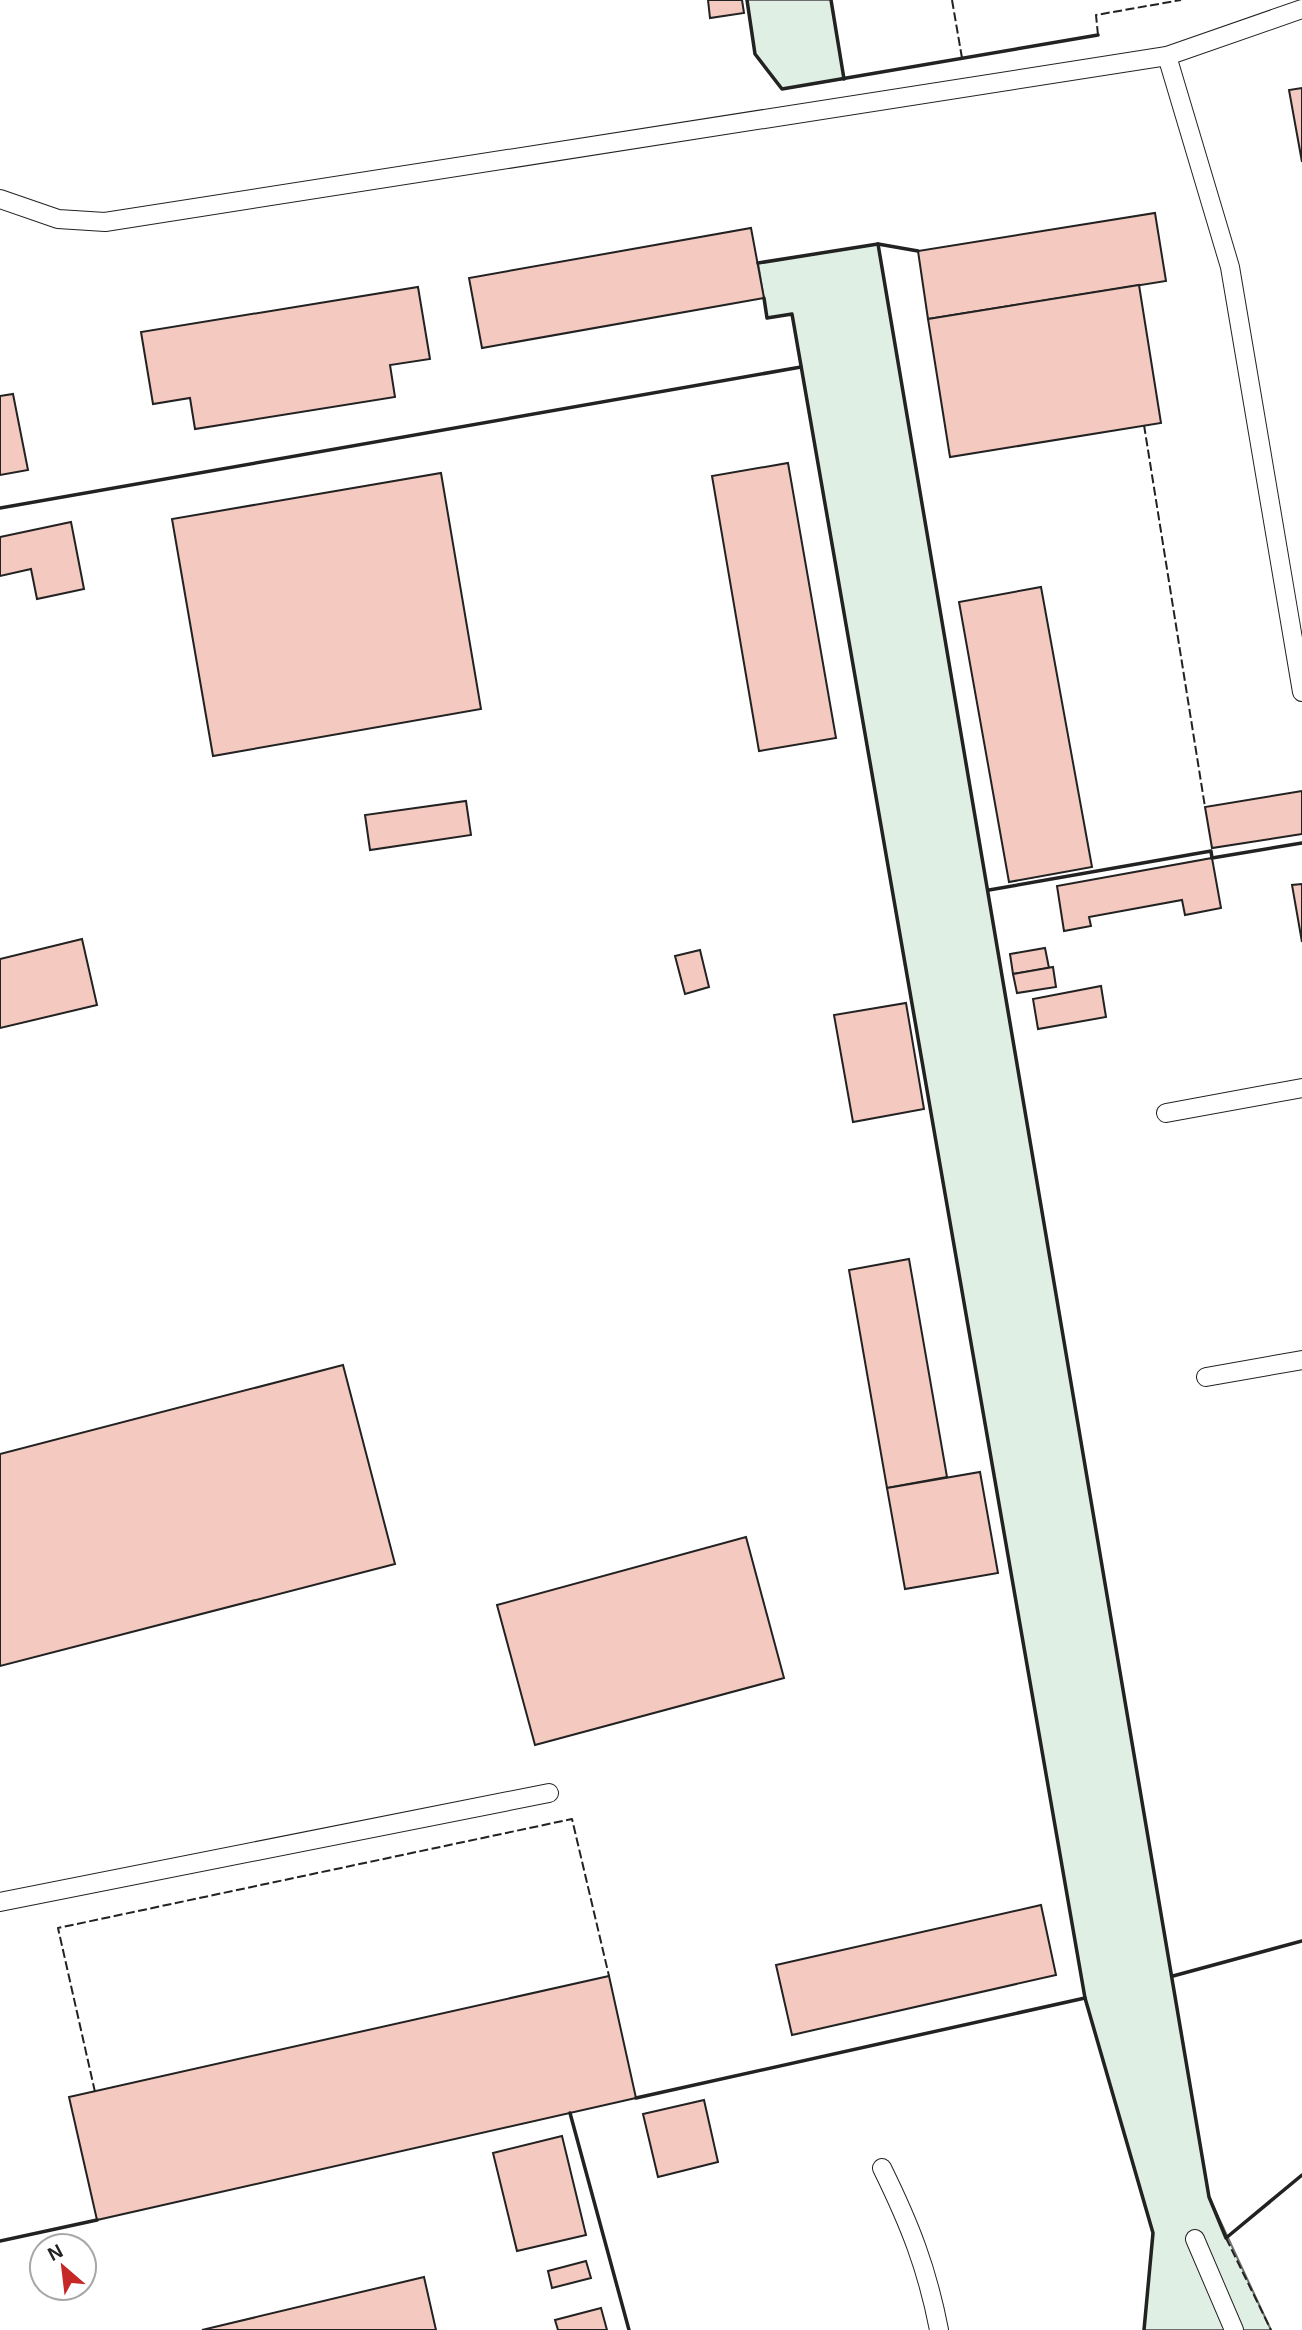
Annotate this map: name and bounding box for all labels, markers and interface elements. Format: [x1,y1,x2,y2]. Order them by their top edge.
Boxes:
north arrow [28,2232,98,2302]
text: N [44,2240,66,2265]

